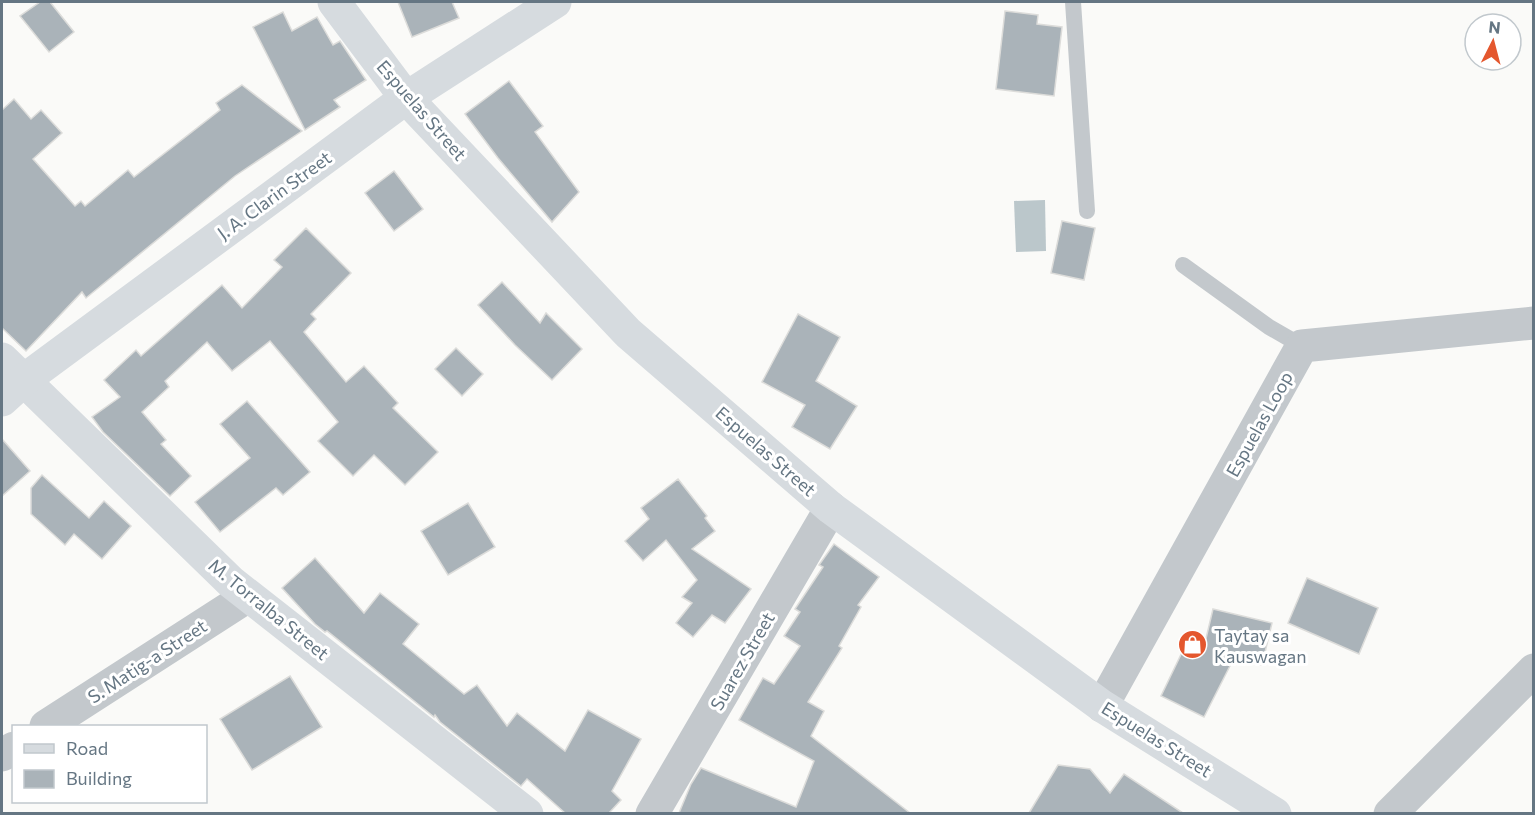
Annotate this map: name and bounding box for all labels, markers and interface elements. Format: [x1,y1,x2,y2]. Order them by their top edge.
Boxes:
north arrow [1463,12,1523,72]
text: N [1488,17,1502,37]
street label: Espuelas Street [373,55,471,165]
street label: J. A. Clarin Street [213,146,335,244]
street label: Espuelas Loop [1221,367,1297,481]
street label: Espuelas Street [711,402,821,500]
street label: M. Torralba Street [204,554,334,664]
street label: Suarez Street [705,608,779,714]
street label: S. Matig-a Street [83,614,211,708]
place label: Taytay sa Kauswagan [1214,624,1307,667]
shop icon: Taytay sa Kauswagan [1177,629,1209,661]
street label: Espuelas Street [1098,696,1216,782]
legend [12,725,207,803]
text: Road [66,737,108,759]
text: Building [66,767,132,789]

